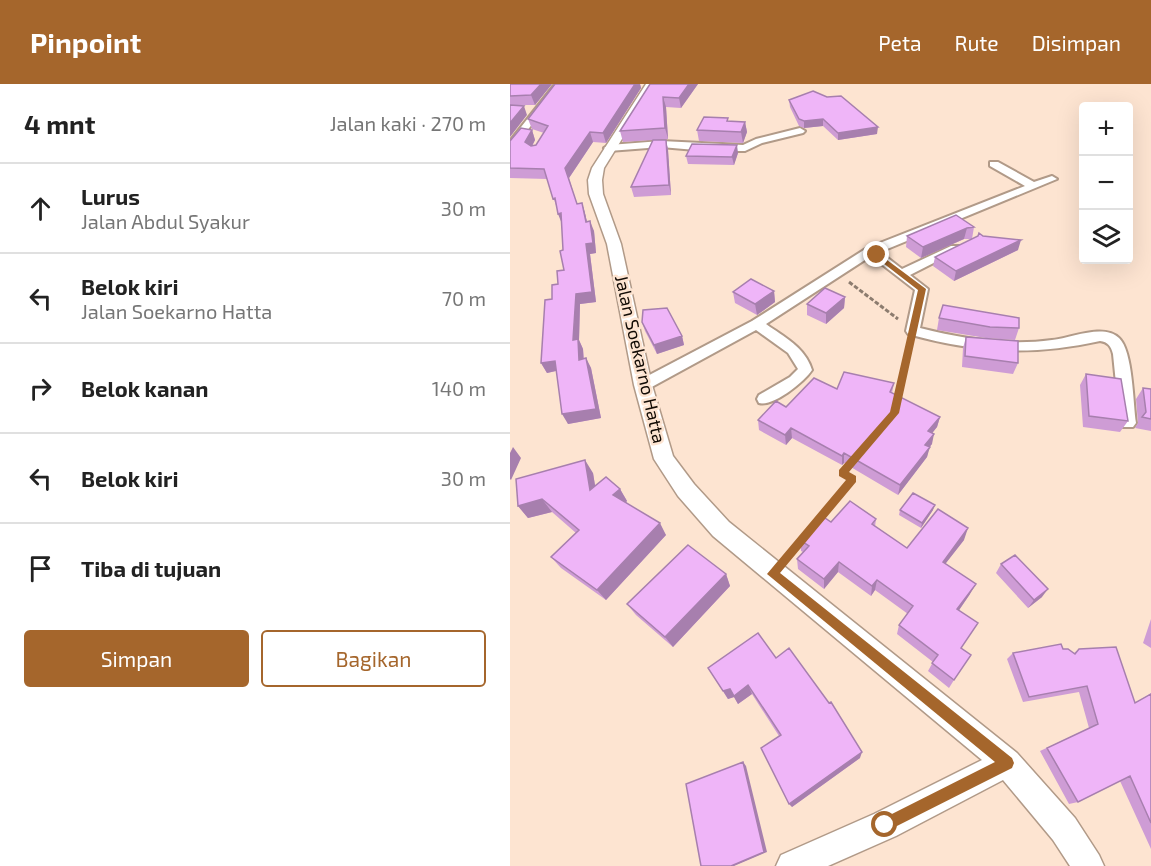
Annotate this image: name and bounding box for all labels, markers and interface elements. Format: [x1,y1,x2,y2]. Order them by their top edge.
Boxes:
text: Pinpoint [30,25,141,59]
text: Peta [878,30,921,55]
text: Rute [954,30,999,55]
text: Disimpan [1032,30,1121,55]
map controls [1079,102,1133,264]
button: + [1079,102,1133,156]
text: 4 mnt [24,108,95,139]
text: Jalan kaki · 270 m [330,111,486,135]
button: − [1079,156,1133,210]
text: Lurus [81,183,140,209]
icon: ahead [24,192,57,225]
text: 30 m [441,196,486,220]
text: Jalan Abdul Syakur [81,209,250,233]
button: layers [1079,210,1133,264]
route end [863,241,889,267]
text: Belok kiri [81,273,178,299]
street label: Jalan Soekarno Hatta [611,273,671,445]
icon: left [24,282,57,315]
text: 70 m [442,286,486,310]
text: Jalan Soekarno Hatta [81,299,272,323]
icon: right [24,372,57,405]
text: Belok kanan [81,375,208,401]
text: 140 m [432,376,486,400]
icon: left [24,462,57,495]
text: Belok kiri [81,465,178,491]
text: 30 m [441,466,486,490]
icon: arrive [24,552,57,585]
text: Tiba di tujuan [81,555,221,581]
button: Simpan [24,630,249,687]
button: Bagikan [261,630,486,687]
route start [871,811,897,837]

